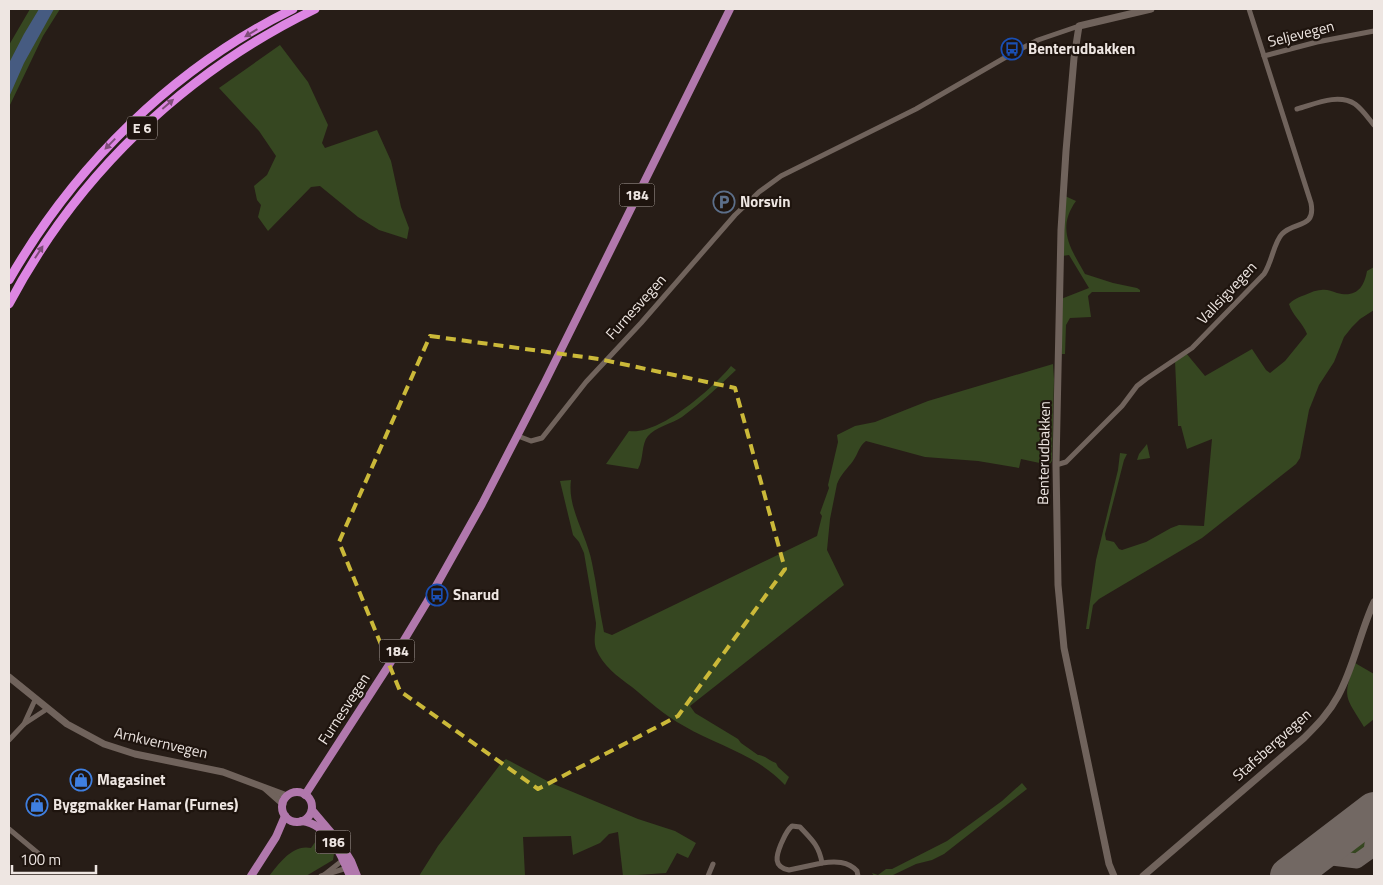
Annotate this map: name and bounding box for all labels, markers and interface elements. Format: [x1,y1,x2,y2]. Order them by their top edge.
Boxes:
street label: Seljevegen [1265,14,1337,53]
one-way arrow [244,28,257,37]
bus stop icon: Benterudbakken [1000,37,1024,61]
place label: Benterudbakken [1028,37,1135,60]
one-way arrow [162,98,174,110]
road number: E 6 [127,116,157,140]
one-way arrow [104,138,116,150]
road number: 184 [620,184,654,206]
parking icon: Norsvin [712,190,736,214]
place label: Norsvin [740,190,791,213]
one-way arrow [34,246,44,259]
street label: Vallsigvegen [1191,256,1262,329]
street label: Furnesvegen [600,269,671,345]
street label: Benterudbakken [1031,401,1056,505]
bus stop icon: Snarud [425,583,449,607]
place label: Snarud [453,583,499,606]
road number: 184 [380,640,414,662]
street label: Furnesvegen [312,668,375,749]
street label: Stafsbergvegen [1227,703,1316,786]
street label: Arnkvernvegen [112,721,210,764]
shop icon: Magasinet [69,768,93,792]
place label: Magasinet [97,768,166,791]
shop icon: Byggmakker Hamar (Furnes) [25,793,49,817]
place label: Byggmakker Hamar (Furnes) [53,793,239,816]
road number: 186 [316,830,350,854]
scale bar [12,842,96,874]
text: 100 m [20,848,61,871]

